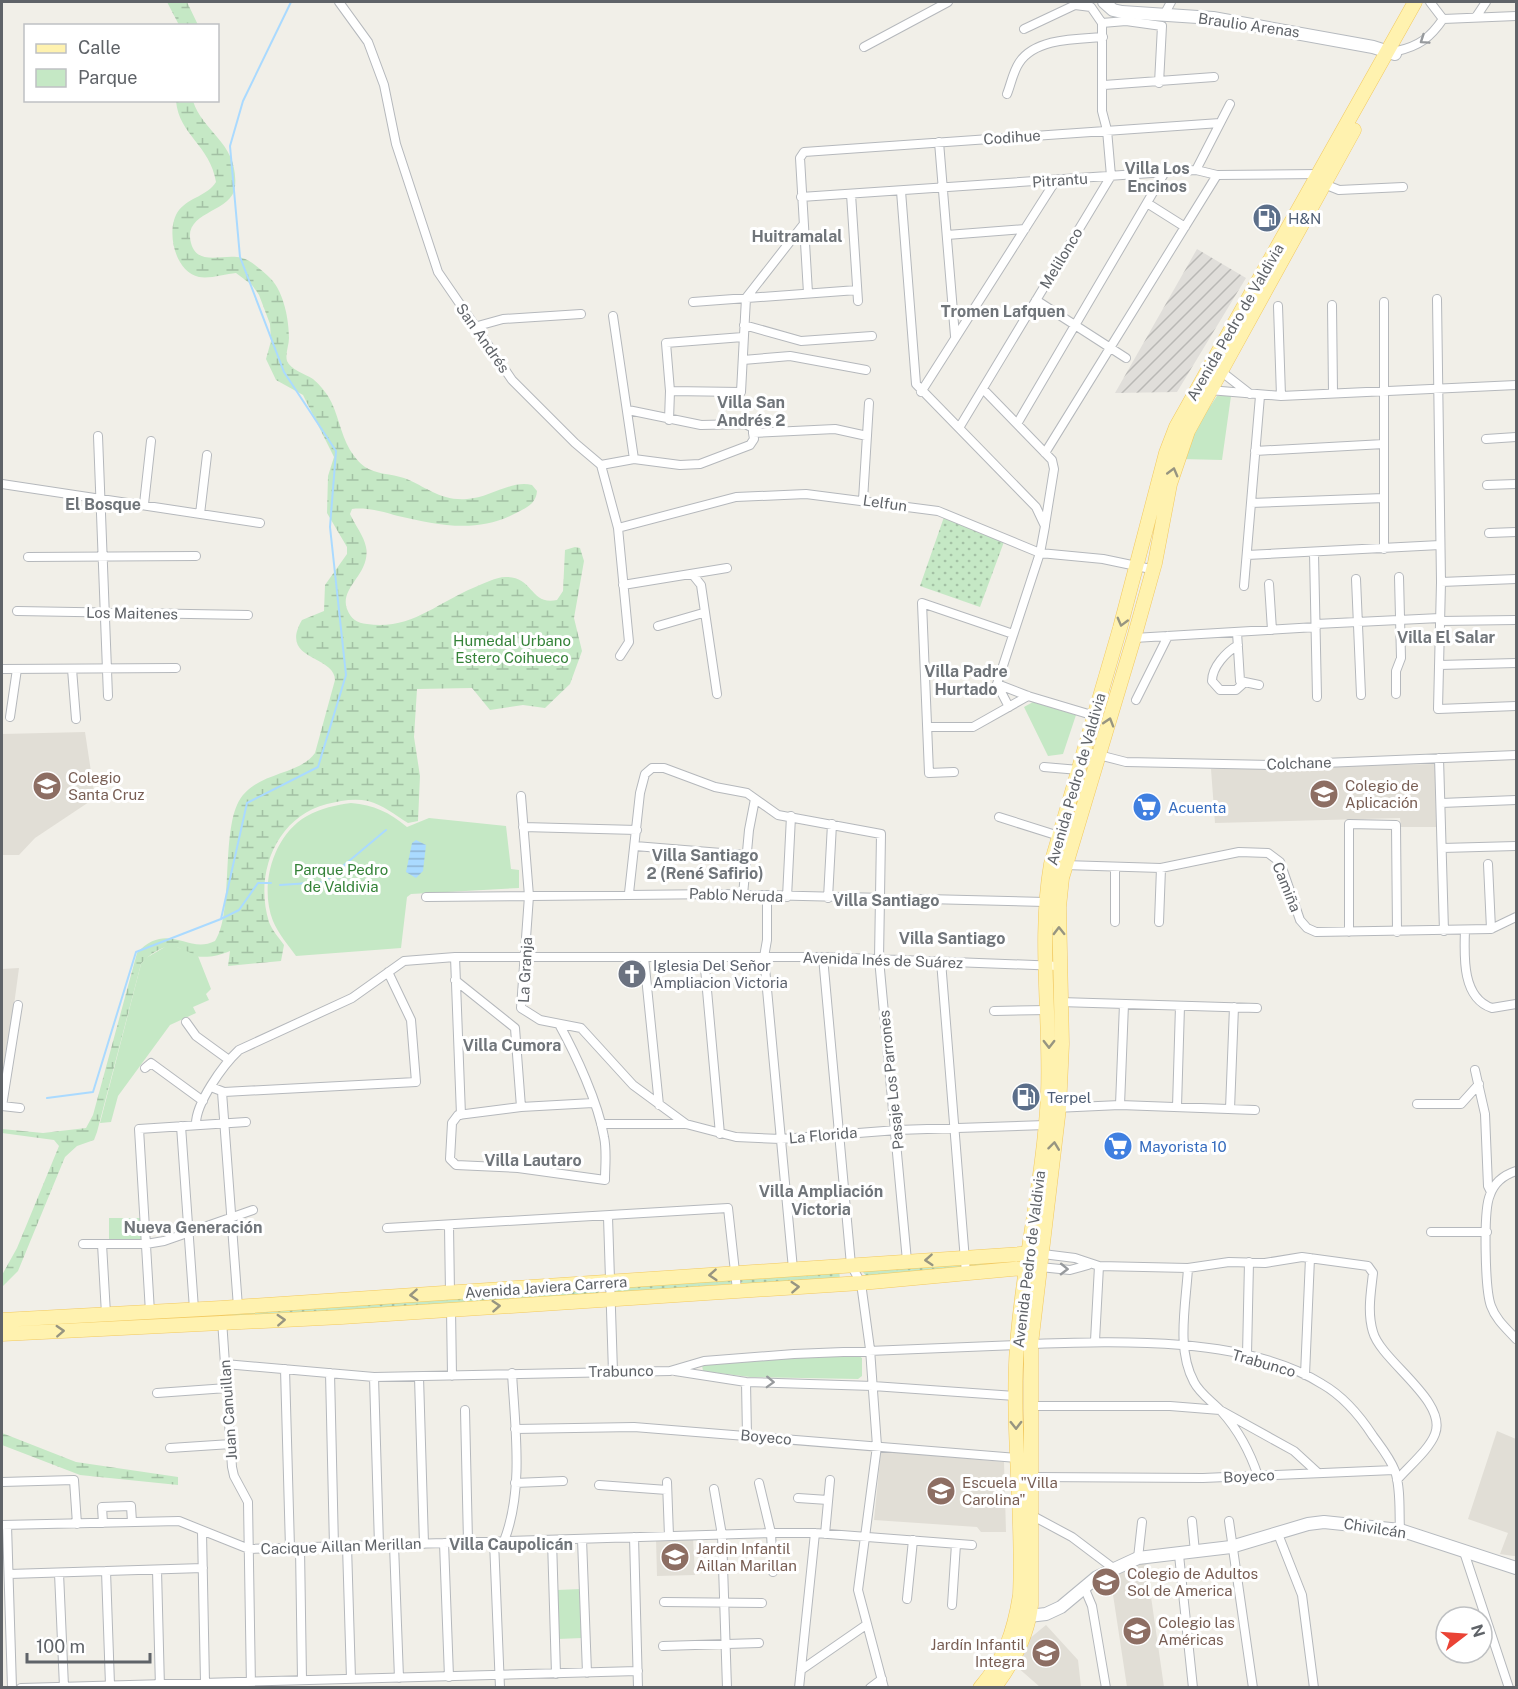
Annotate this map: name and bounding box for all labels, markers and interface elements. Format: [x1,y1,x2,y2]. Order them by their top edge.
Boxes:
street label: Braulio Arenas [1197,9,1301,41]
legend [24,24,219,102]
one-way arrow [1419,33,1430,44]
text: Calle [78,37,121,58]
text: Parque [78,67,138,88]
street label: Codihue [983,127,1041,147]
district label: Villa Los Encinos [1124,159,1190,196]
street label: Pitrantu [1032,170,1088,190]
fuel station icon: H&N [1251,202,1283,234]
place label: H&N [1288,210,1321,227]
street label: Melilonco [1036,225,1086,291]
district label: Huitramalal [751,227,843,246]
street label: Avenida Pedro de Valdivia [1183,241,1287,403]
street label: San Andrés [453,300,513,376]
district label: Tromen Lafquen [941,302,1065,321]
district label: Villa San Andrés 2 [717,393,785,430]
one-way arrow [1166,468,1179,478]
street label: Lelfun [862,491,908,515]
district label: El Bosque [65,495,141,514]
street label: Los Maitenes [86,604,178,622]
one-way arrow [1117,616,1129,627]
district label: Villa El Salar [1397,628,1496,647]
park label: Humedal Urbano Estero Coihueco [453,632,571,666]
district label: Villa Padre Hurtado [924,662,1008,699]
street label: Avenida Pedro de Valdivia [1043,691,1109,867]
one-way arrow [1102,717,1114,728]
street label: Colchane [1266,753,1332,773]
place label: Colegio Santa Cruz [68,769,144,803]
school or university icon: Colegio Santa Cruz [31,770,63,802]
place label: Colegio de Aplicación [1345,777,1419,811]
school or university icon: Colegio de Aplicación [1308,778,1340,810]
supermarket icon: Acuenta [1131,791,1163,823]
place label: Acuenta [1168,799,1226,816]
district label: Villa Santiago 2 (René Safirio) [646,846,764,883]
street label: Camiña [1269,860,1305,914]
park label: Parque Pedro de Valdivia [294,861,388,895]
street label: Pablo Neruda [689,885,783,905]
district label: Villa Santiago [833,891,939,910]
one-way arrow [1053,926,1065,935]
district label: Villa Santiago [899,929,1005,948]
street label: La Granja [515,937,535,1003]
street label: Avenida Inés de Suárez [802,949,964,971]
place label: Iglesia Del Señor Ampliacion Victoria [653,957,788,991]
church icon: Iglesia Del Señor Ampliacion Victoria [616,958,648,990]
street label: Pasaje Los Parrones [875,1009,907,1151]
district label: Villa Cumora [463,1036,561,1055]
one-way arrow [1043,1040,1055,1049]
fuel station icon: Terpel [1010,1081,1042,1113]
place label: Terpel [1047,1089,1091,1106]
street label: La Florida [788,1124,858,1146]
supermarket icon: Mayorista 10 [1102,1130,1134,1162]
place label: Mayorista 10 [1139,1138,1227,1155]
one-way arrow [1048,1142,1060,1151]
district label: Villa Lautaro [484,1151,582,1170]
street label: Avenida Pedro de Valdivia [1010,1169,1048,1349]
district label: Villa Ampliación Victoria [759,1182,883,1219]
district label: Nueva Generación [124,1218,262,1237]
one-way arrow [924,1253,933,1266]
one-way arrow [1060,1262,1069,1275]
one-way arrow [709,1268,718,1281]
street label: Avenida Javiera Carrera [464,1273,628,1301]
one-way arrow [791,1280,800,1293]
one-way arrow [409,1289,418,1302]
one-way arrow [492,1300,501,1313]
one-way arrow [276,1313,285,1326]
one-way arrow [55,1324,64,1337]
street label: Trabunco [1230,1346,1298,1380]
street label: Juan Canuillan [216,1359,240,1461]
street label: Trabunco [588,1362,654,1380]
one-way arrow [765,1376,774,1389]
one-way arrow [1010,1420,1022,1429]
street label: Boyeco [740,1426,792,1448]
street label: Boyeco [1223,1466,1275,1486]
place label: Escuela "Villa Carolina" [962,1474,1058,1508]
school or university icon: Escuela "Villa Carolina" [925,1475,957,1507]
street label: Chivilcán [1342,1515,1408,1541]
street label: Cacique Aillan Merillan [260,1535,422,1557]
district label: Villa Caupolicán [449,1535,573,1554]
place label: Jardin Infantil Aillan Marillan [696,1540,797,1574]
school or university icon: Jardin Infantil Aillan Marillan [659,1541,691,1573]
place label: Colegio de Adultos Sol de America [1127,1565,1258,1599]
school or university icon: Colegio de Adultos Sol de America [1090,1566,1122,1598]
north arrow [1434,1605,1494,1665]
place label: Colegio las Américas [1158,1614,1235,1648]
school or university icon: Colegio las Américas [1121,1615,1153,1647]
text: N [1467,1622,1489,1640]
scale bar [27,1626,150,1664]
text: 100 m [36,1636,85,1657]
place label: Jardín Infantil Integra [931,1636,1025,1670]
school or university icon: Jardín Infantil Integra [1030,1637,1062,1669]

